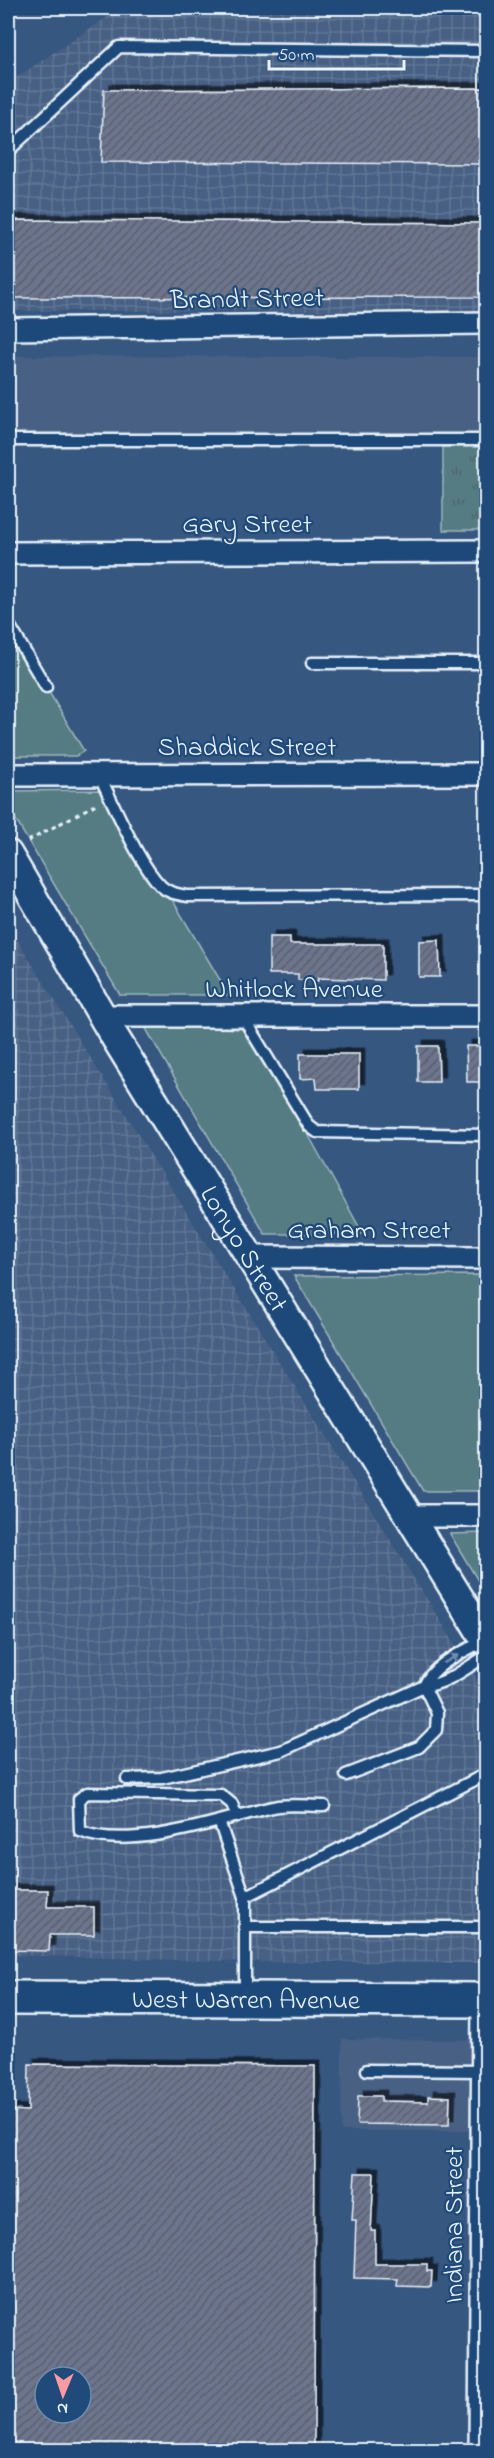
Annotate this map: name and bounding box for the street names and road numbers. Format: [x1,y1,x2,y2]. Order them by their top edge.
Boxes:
street label: Brandt Street [169,280,324,321]
street label: Gary Street [182,506,312,545]
street label: Shaddick Street [158,729,336,768]
street label: Whitlock Avenue [205,971,384,1010]
street label: Lonyo Street [189,1179,296,1320]
street label: Graham Street [287,1212,451,1251]
street label: West Warren Avenue [132,1982,361,2021]
street label: Indiana Street [436,2147,475,2303]

